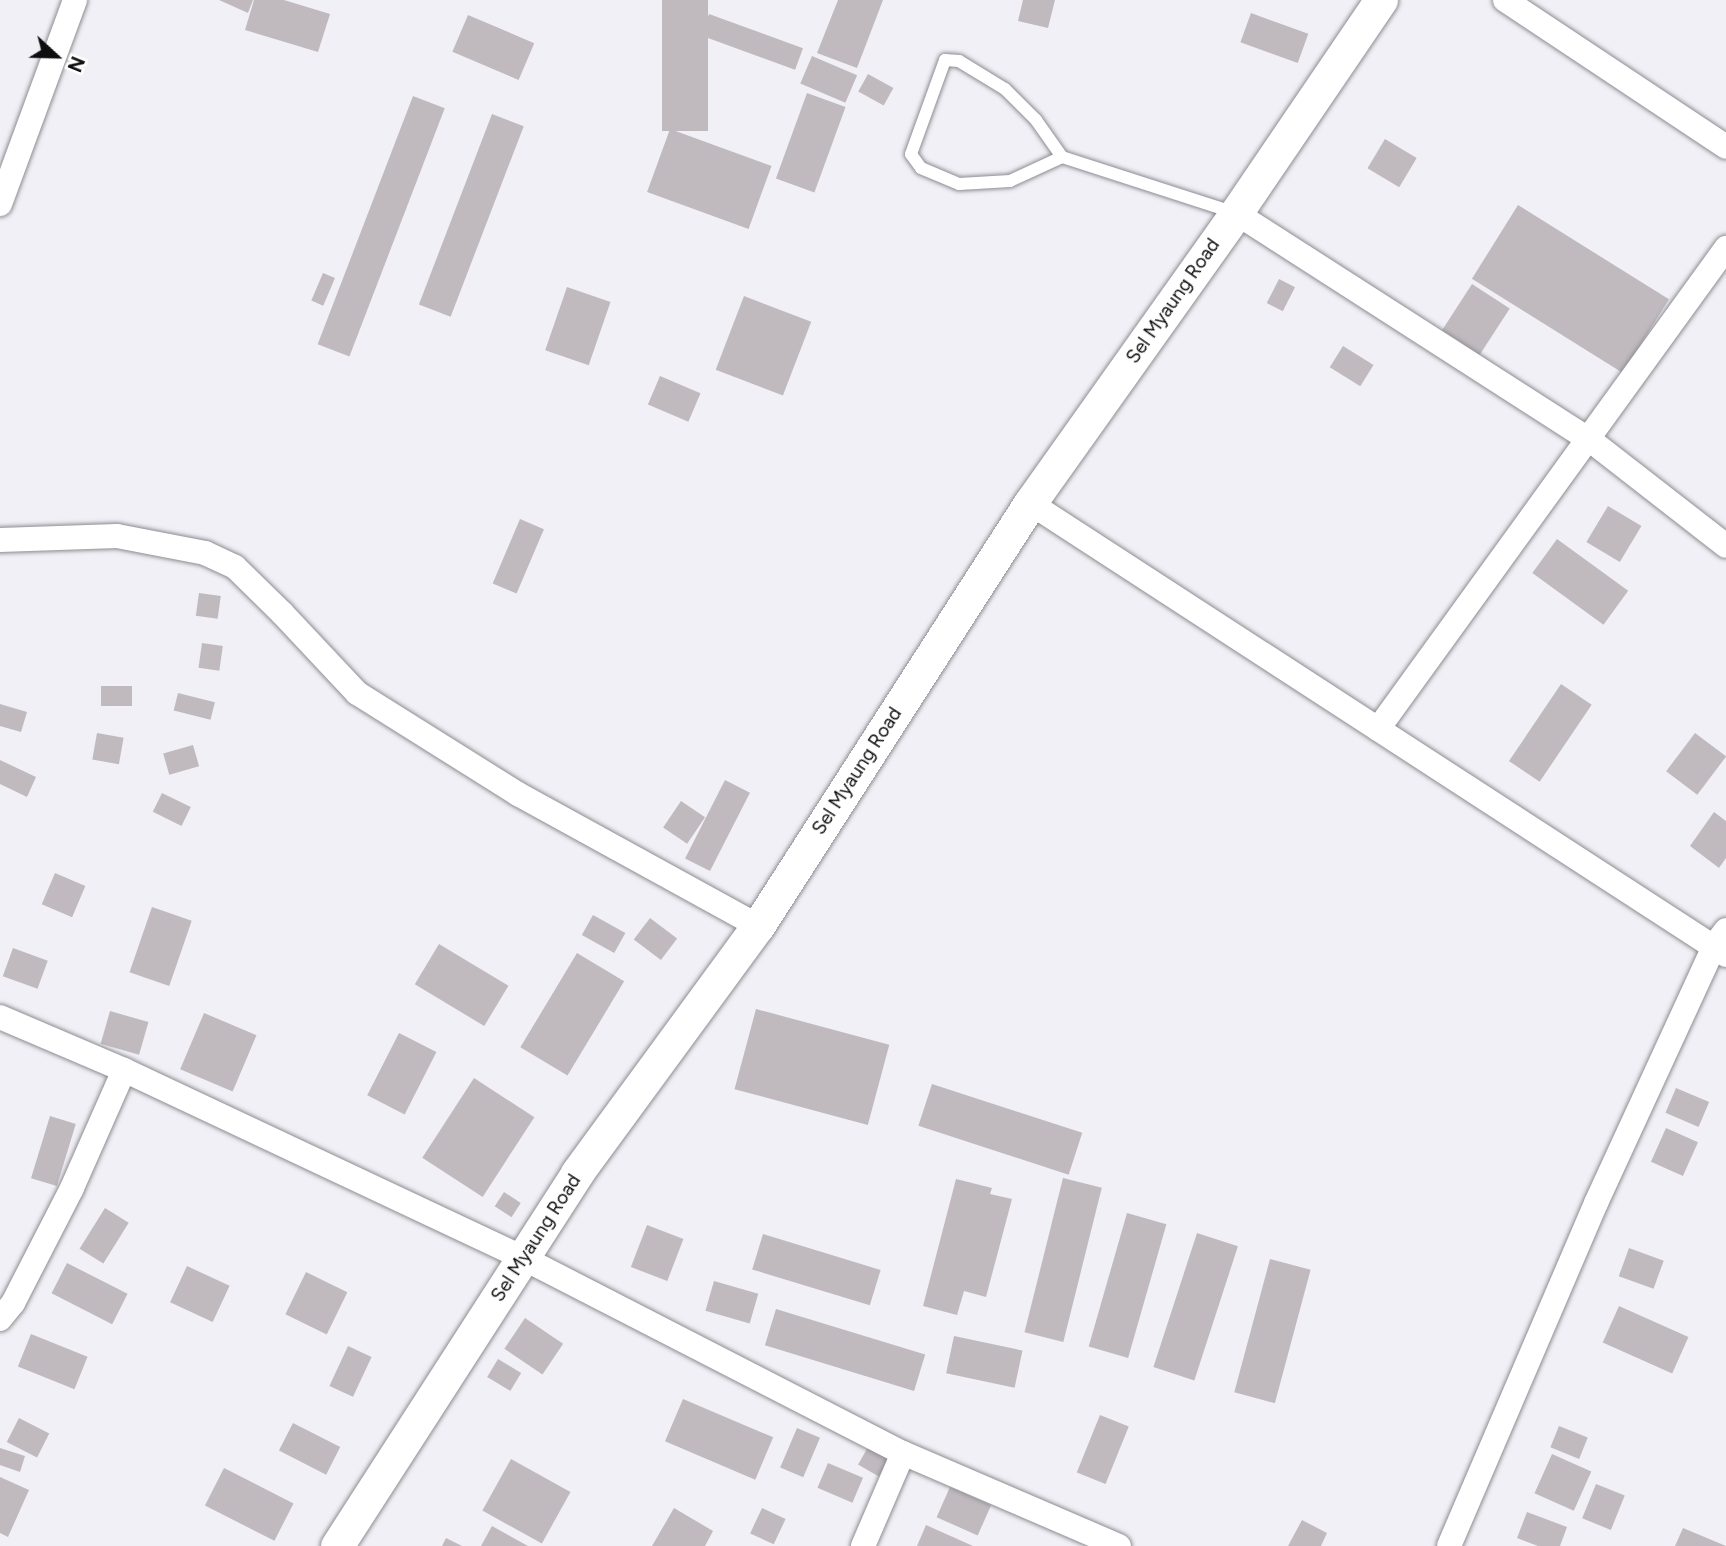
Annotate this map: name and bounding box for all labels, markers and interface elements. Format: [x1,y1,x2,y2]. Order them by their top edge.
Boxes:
north arrow [21,21,91,91]
text: N [63,53,89,75]
street label: Sel Myaung Road [1121,234,1225,368]
street label: Sel Myaung Road [807,703,907,839]
street label: Sel Myaung Road [486,1170,586,1306]

